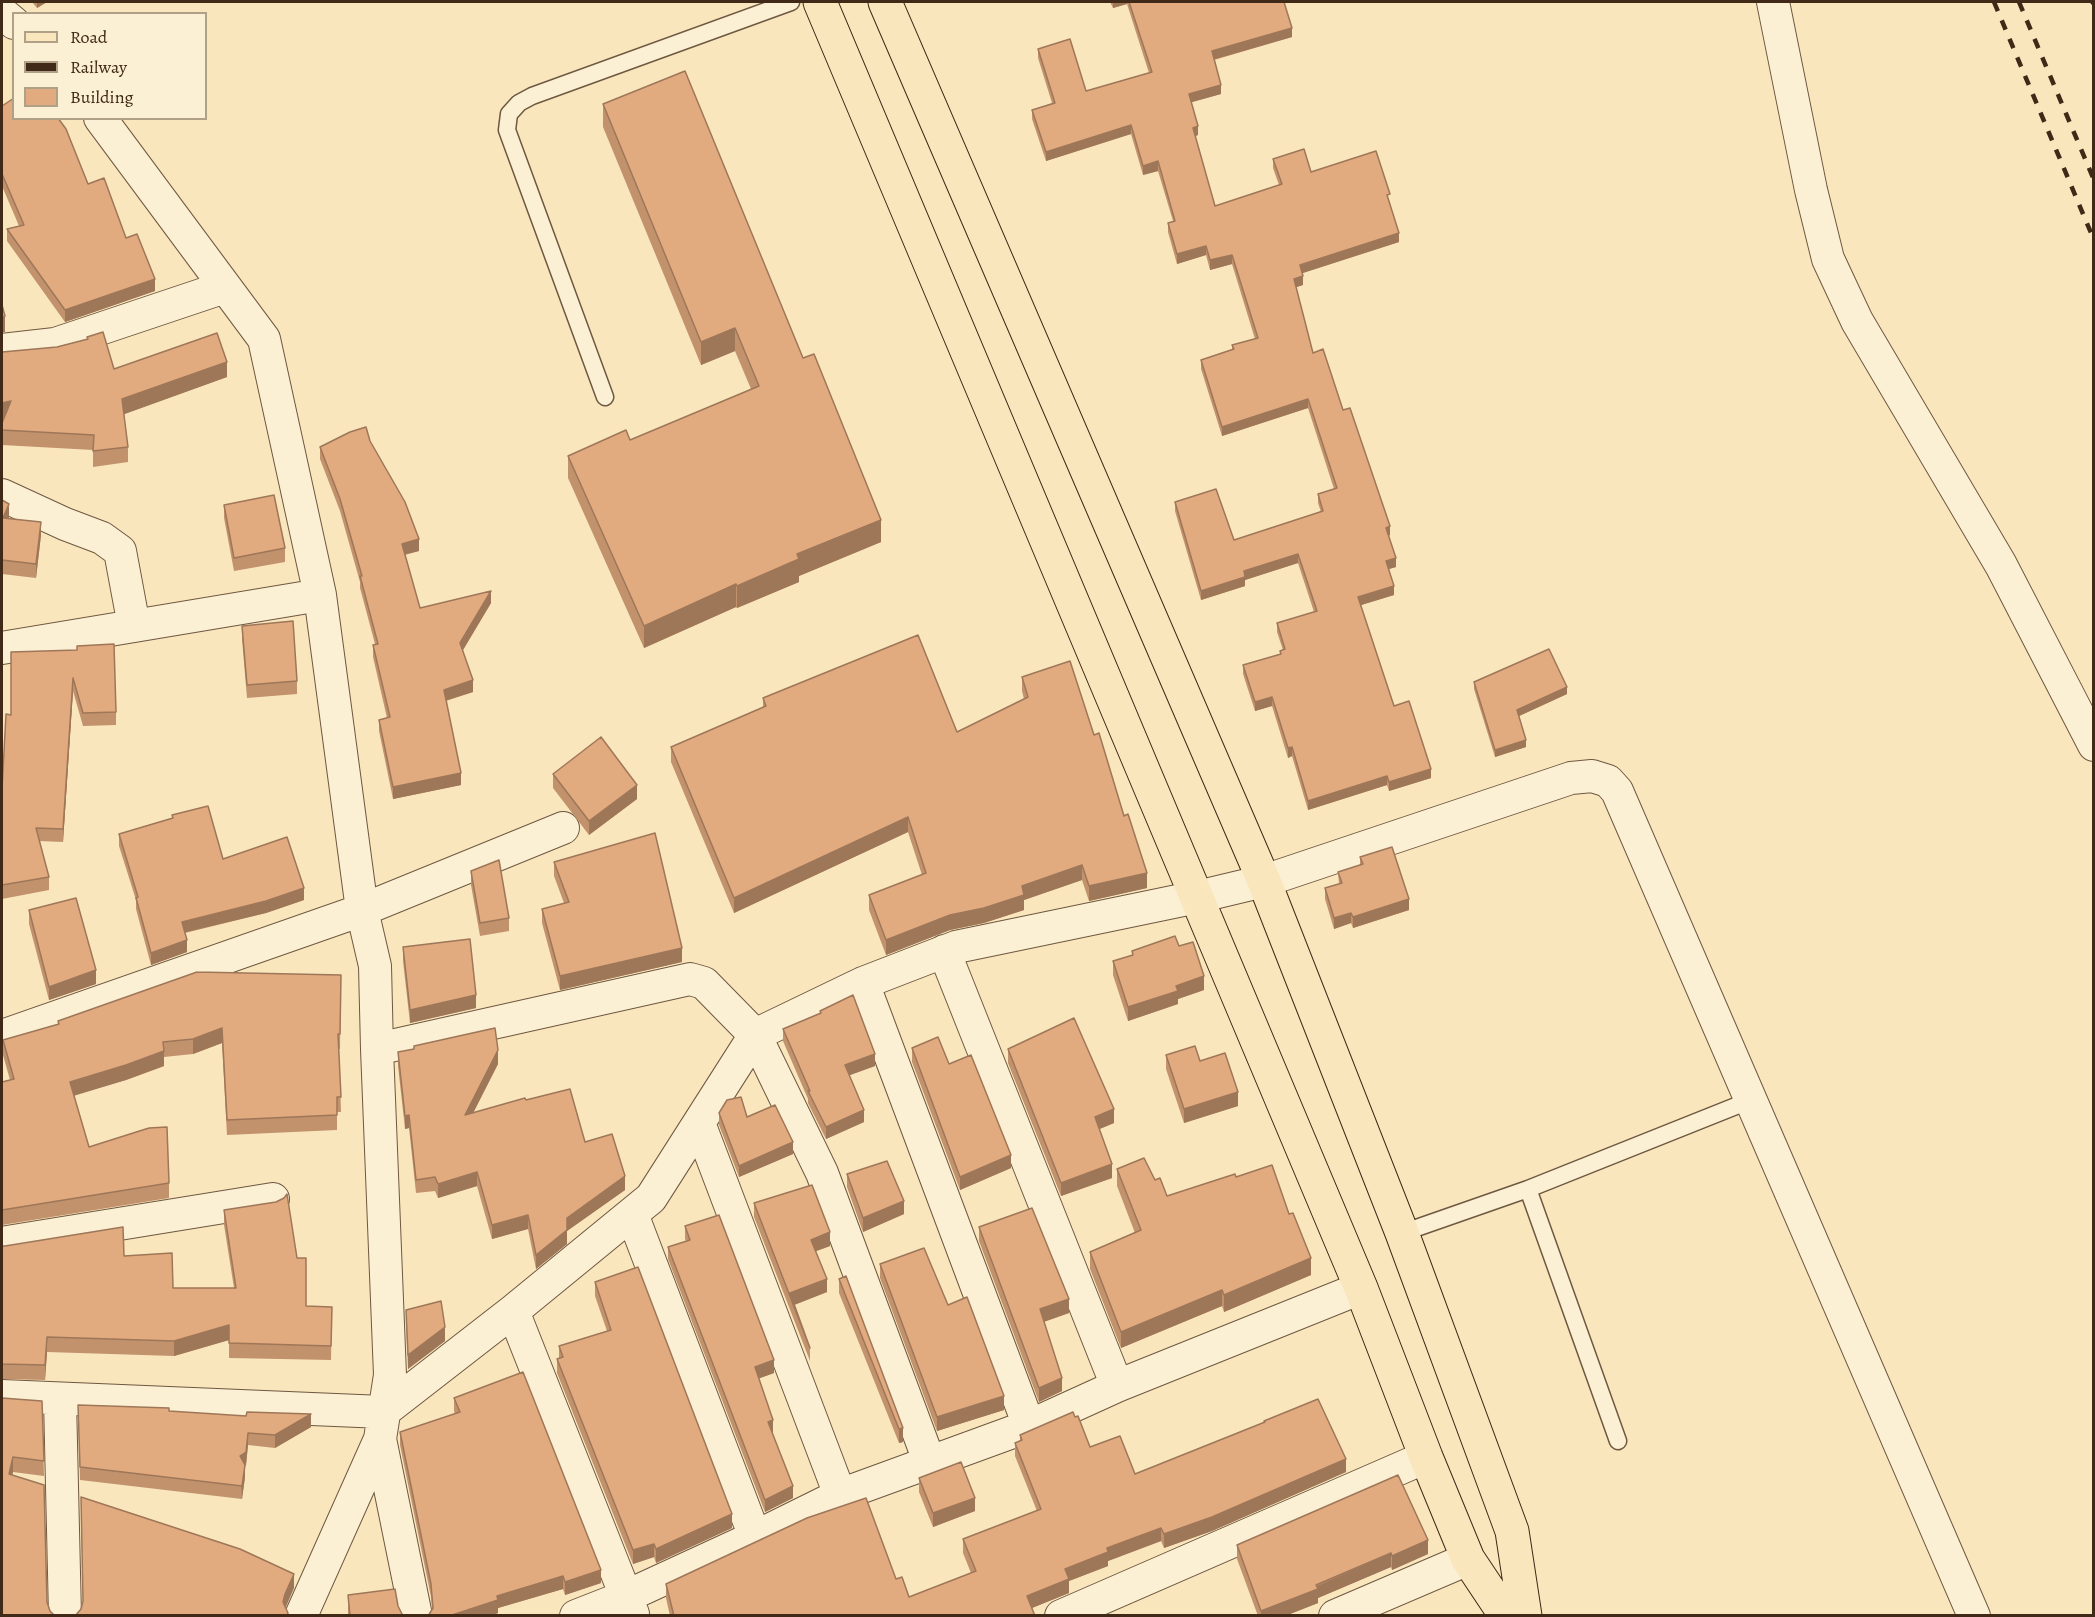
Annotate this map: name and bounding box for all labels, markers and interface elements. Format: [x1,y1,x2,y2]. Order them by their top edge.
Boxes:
legend [12,12,207,120]
text: Road [70,25,107,49]
text: Railway [70,55,127,79]
text: Building [70,85,134,109]

